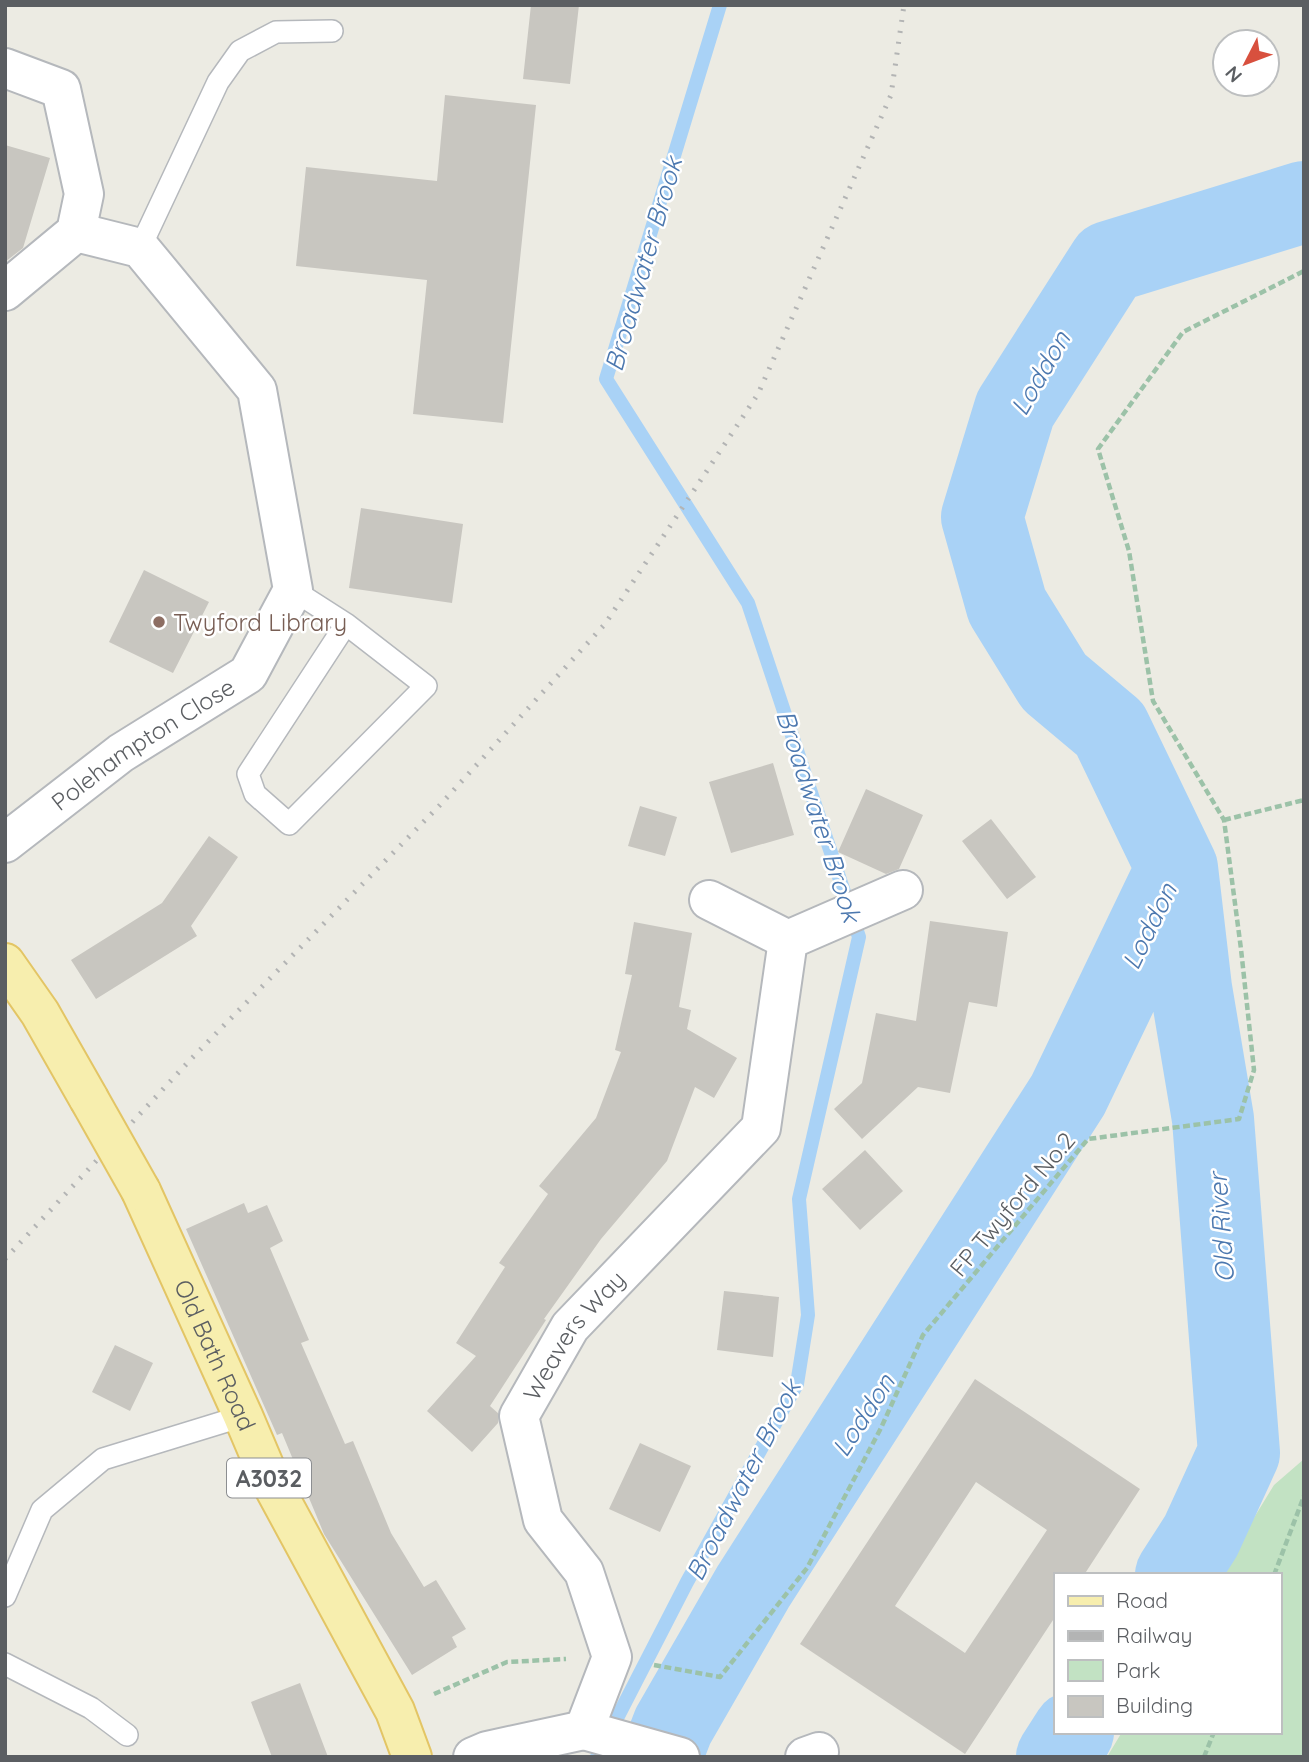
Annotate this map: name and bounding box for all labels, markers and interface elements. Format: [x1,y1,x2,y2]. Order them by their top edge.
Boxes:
north arrow [1211,28,1281,98]
text: N [1220,61,1247,88]
water label: Broadwater Brook [597,151,690,375]
water label: Loddon [1003,324,1078,421]
place label: Twyford Library [173,607,347,637]
marker: Twyford Library [151,614,167,630]
street label: Polehampton Close [45,671,240,817]
water label: Broadwater Brook [769,706,870,928]
water label: Loddon [1114,877,1184,974]
street label: FP Twyford No.2 [943,1126,1081,1282]
water label: Old River [1201,1169,1241,1284]
street label: Weavers Way [516,1264,631,1406]
street label: Old Bath Road [168,1275,262,1435]
water label: Loddon [824,1367,902,1462]
water label: Broadwater Brook [678,1372,809,1586]
road number: A3032 [227,1458,311,1498]
legend [1054,1573,1281,1734]
text: Road [1116,1587,1168,1613]
text: Railway [1116,1622,1192,1648]
text: Park [1116,1657,1160,1683]
text: Building [1116,1692,1193,1718]

